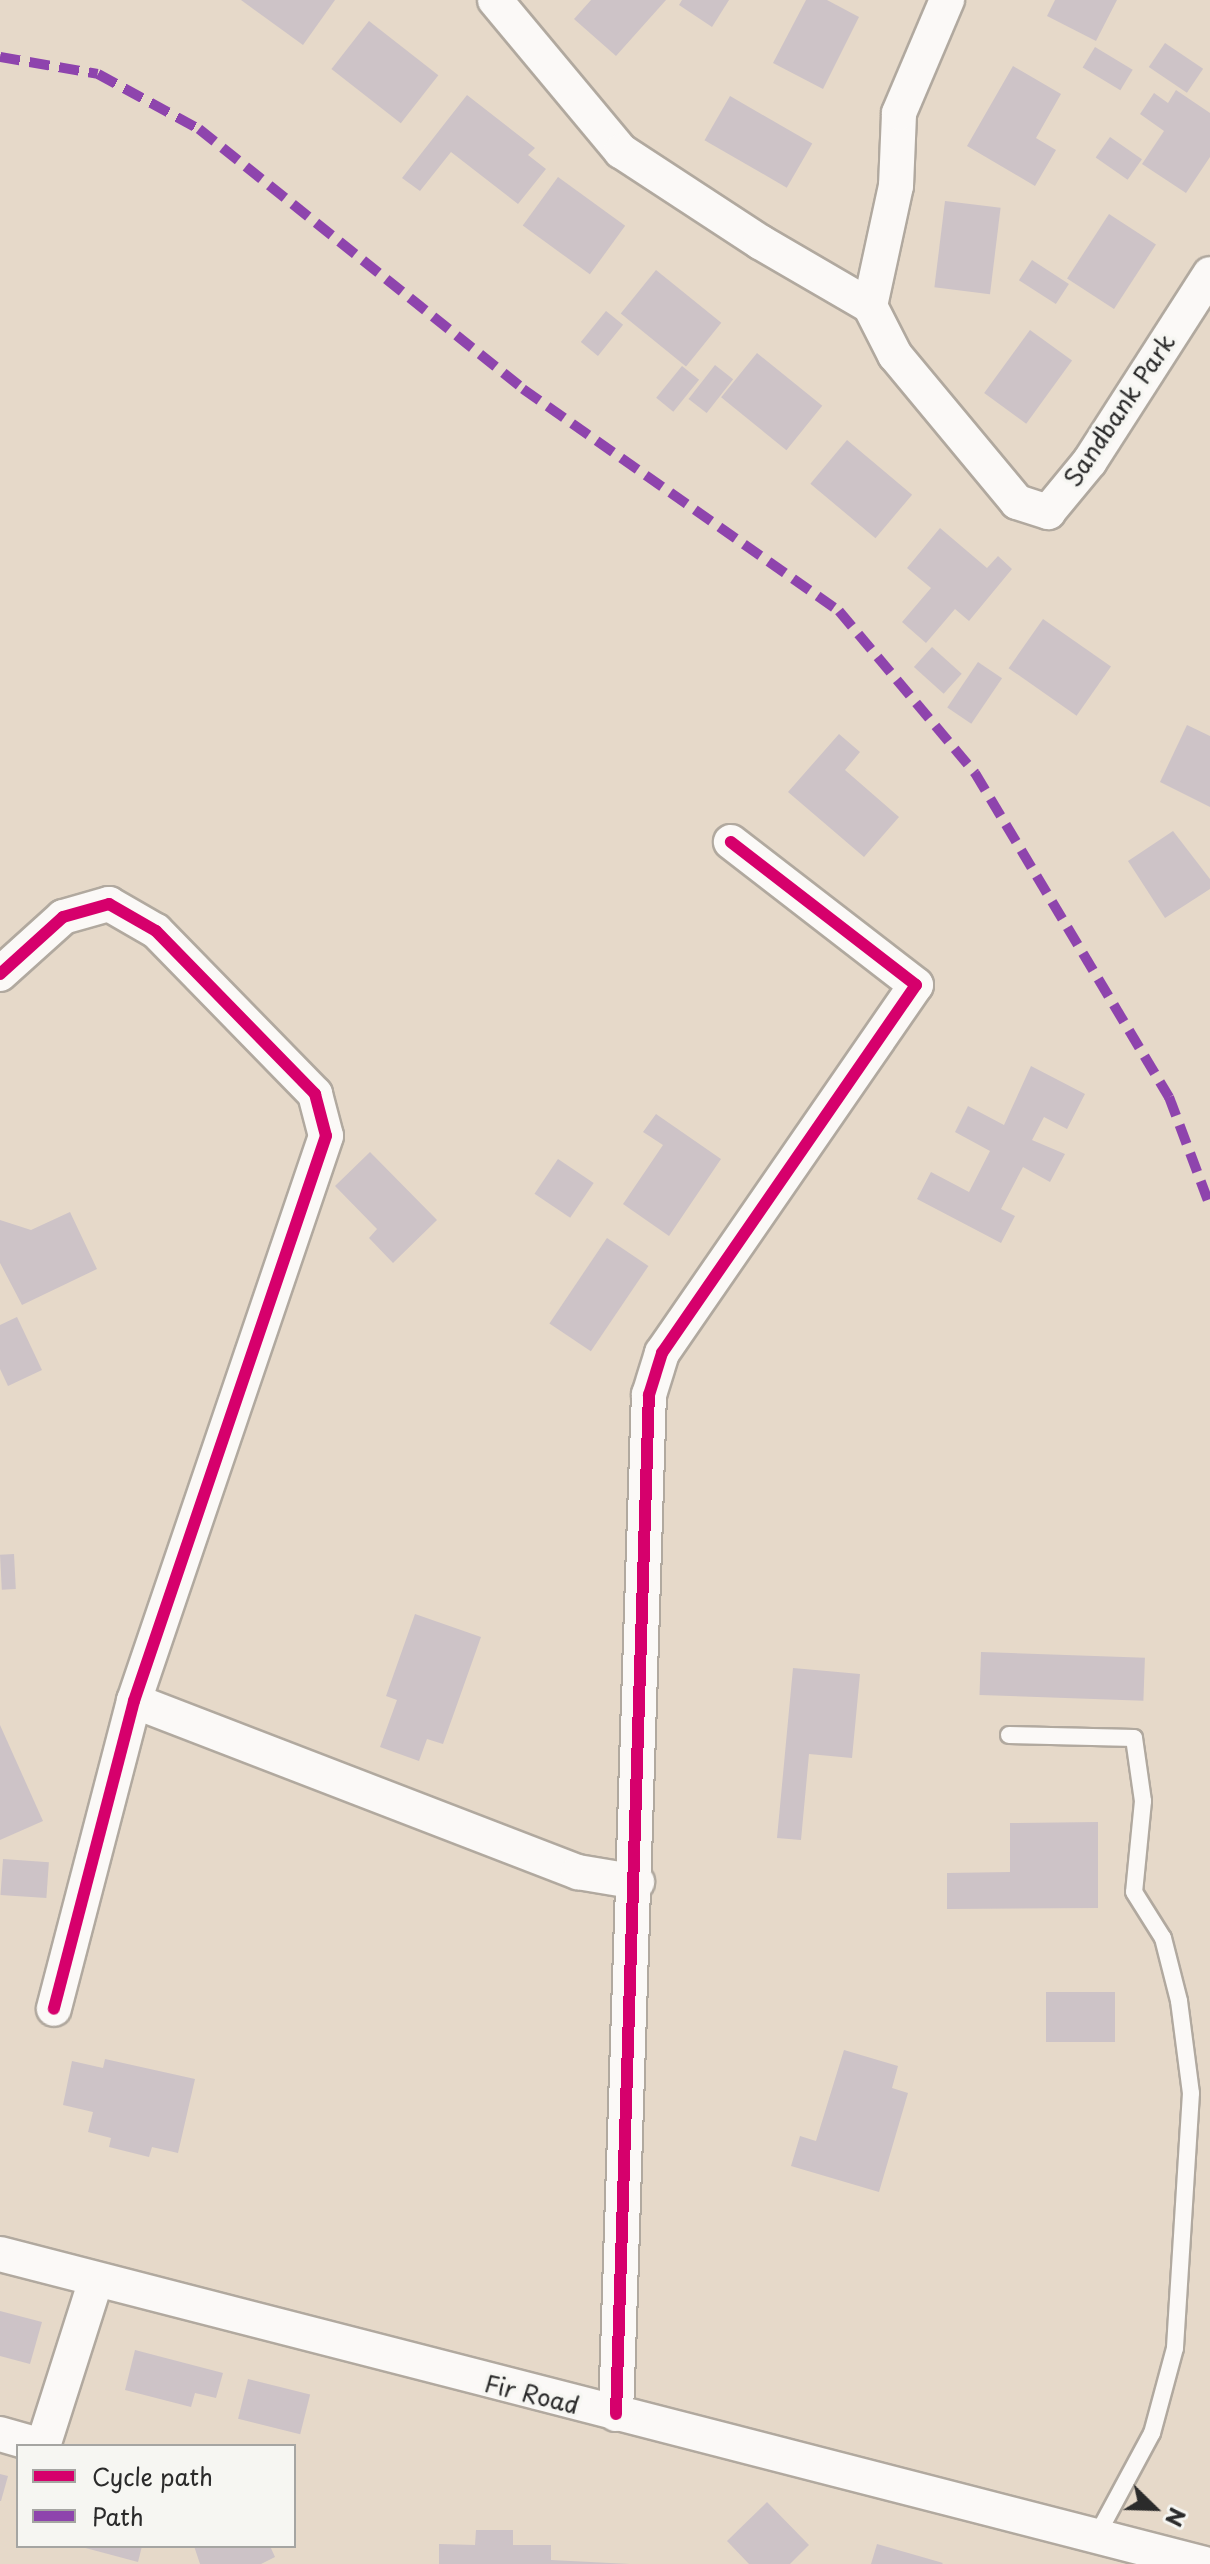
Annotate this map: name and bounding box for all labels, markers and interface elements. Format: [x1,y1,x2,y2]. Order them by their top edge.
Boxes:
street label: Sandbank Park [1057,328,1181,492]
street label: Fir Road [482,2368,582,2420]
legend [16,2444,296,2548]
text: Cycle path [92,2458,213,2494]
north arrow [1114,2468,1194,2548]
text: Path [92,2498,144,2534]
text: N [1158,2503,1195,2532]

